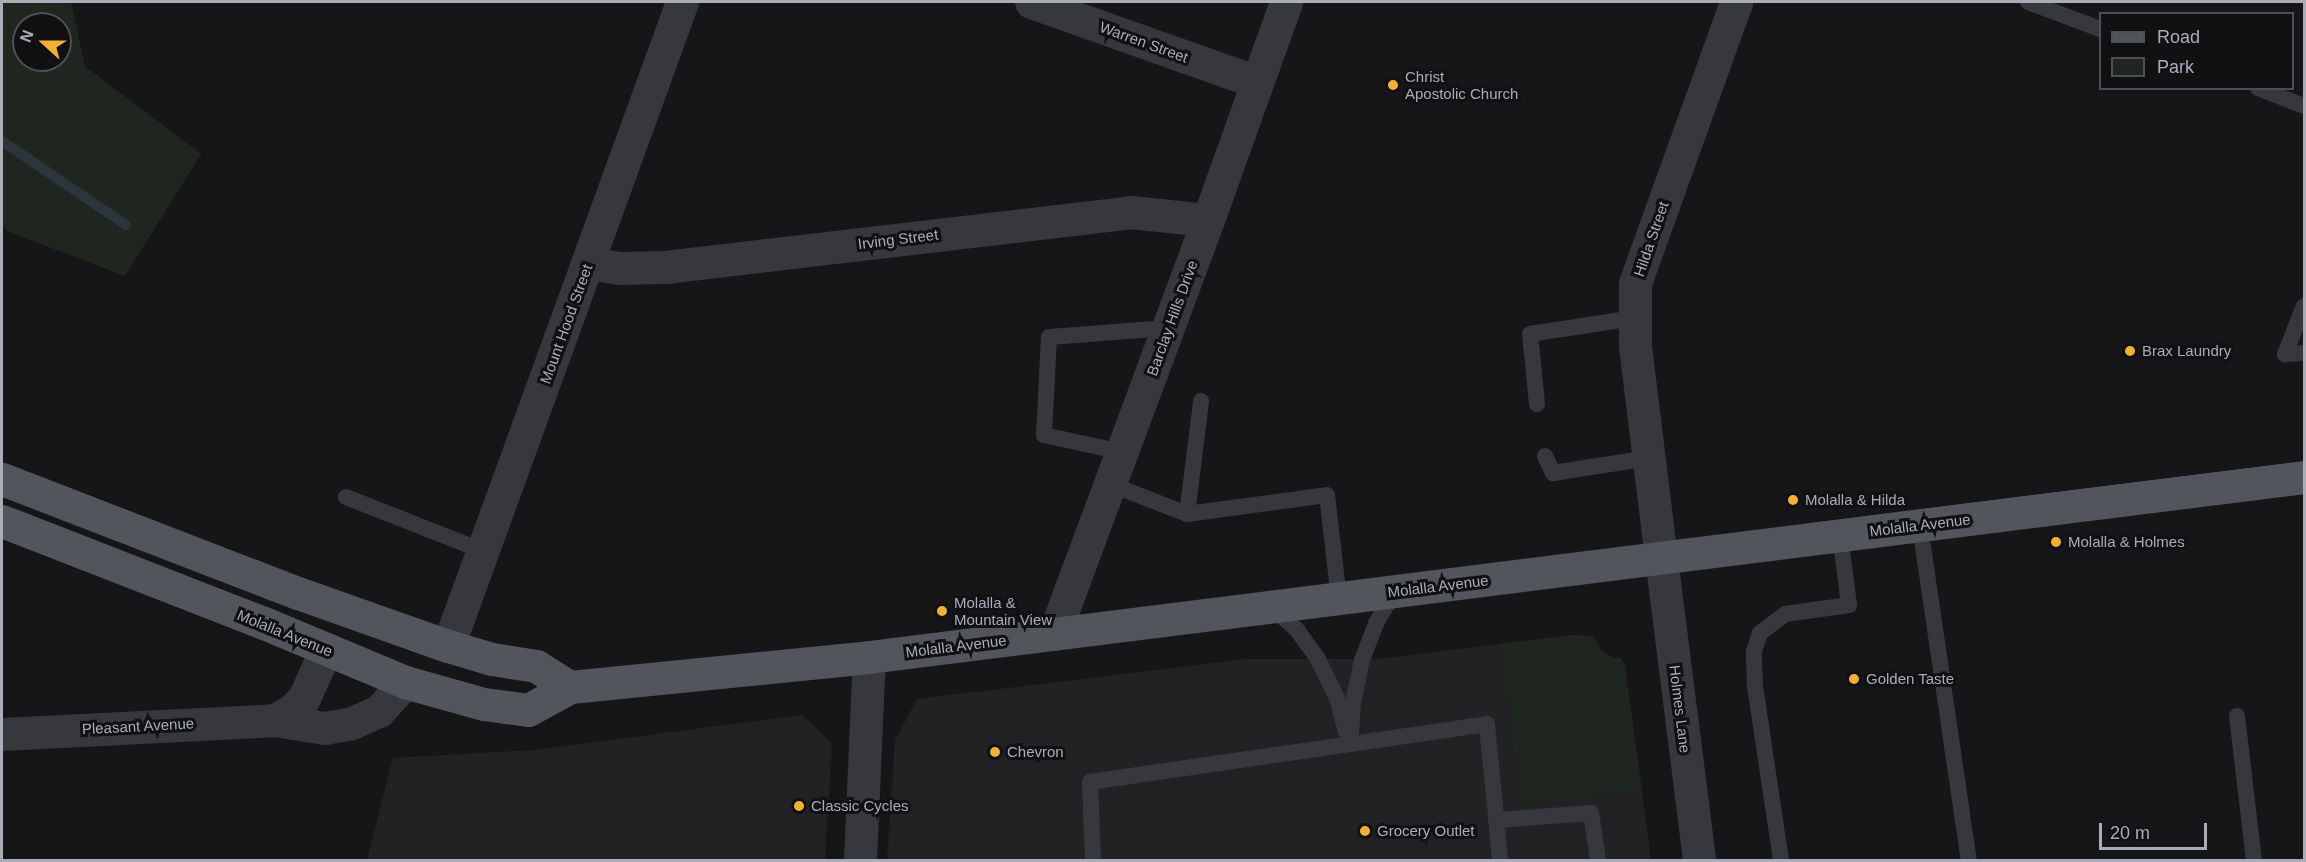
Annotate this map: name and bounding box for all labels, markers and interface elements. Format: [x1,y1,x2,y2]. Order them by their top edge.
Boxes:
north arrow [12,12,72,72]
legend [2099,12,2294,90]
street label: Warren Street [1097,18,1191,66]
text: Road [2157,27,2200,47]
text: N [17,28,37,45]
text: Park [2157,57,2194,77]
place label: Christ Apostolic Church [1405,67,1518,102]
marker: Christ Apostolic Church [1386,78,1400,92]
street label: Hilda Street [1630,199,1672,279]
street label: Irving Street [857,225,939,253]
street label: Barclay Hills Drive [1143,258,1201,378]
street label: Mount Hood Street [536,262,596,386]
place label: Brax Laundry [2142,342,2231,360]
marker: Brax Laundry [2123,344,2137,358]
place label: Molalla & Hilda [1805,491,1905,509]
marker: Molalla & Hilda [1786,493,1800,507]
street label: Molalla Avenue [1868,510,1972,540]
place label: Molalla & Holmes [2068,533,2185,551]
marker: Molalla & Holmes [2049,535,2063,549]
street label: Molalla Avenue [1386,571,1490,601]
place label: Molalla & Mountain View [954,593,1052,628]
marker: Molalla & Mountain View [935,604,949,618]
street label: Molalla Avenue [234,605,336,661]
street label: Molalla Avenue [904,631,1008,661]
street label: Holmes Lane [1666,664,1694,754]
place label: Golden Taste [1866,670,1954,688]
marker: Golden Taste [1847,672,1861,686]
street label: Pleasant Avenue [81,714,195,738]
place label: Chevron [1007,743,1064,761]
marker: Chevron [988,745,1002,759]
place label: Classic Cycles [811,797,909,815]
marker: Classic Cycles [792,799,806,813]
scale bar [2102,811,2210,849]
place label: Grocery Outlet [1377,822,1475,840]
text: 20 m [2110,823,2150,843]
marker: Grocery Outlet [1358,824,1372,838]

